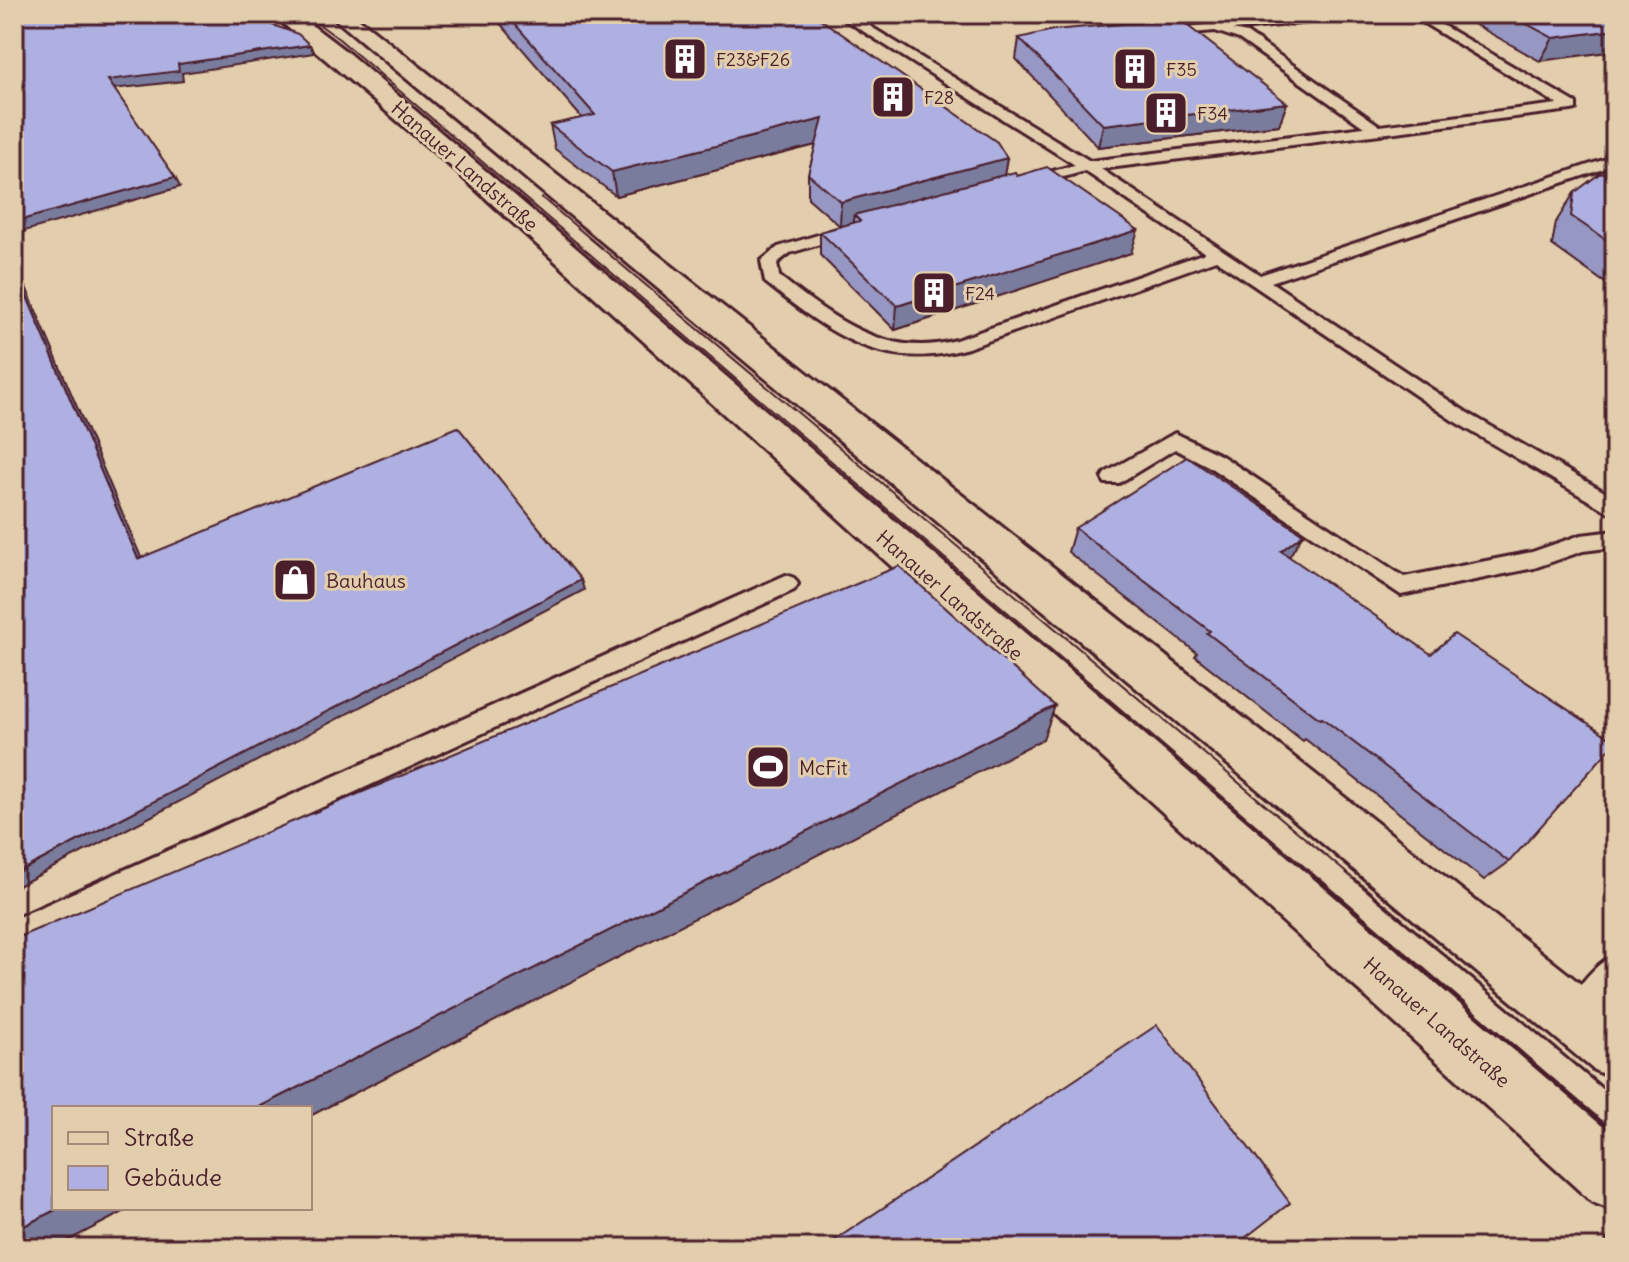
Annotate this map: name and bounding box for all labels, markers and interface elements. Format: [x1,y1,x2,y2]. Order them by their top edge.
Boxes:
building icon: F23&F26 [661,35,709,83]
building icon: F35 [1111,45,1159,93]
place label: F23&F26 [716,48,790,71]
place label: F35 [1166,58,1197,81]
building icon: F28 [869,73,917,121]
place label: F28 [924,86,954,109]
building icon: F34 [1142,89,1190,137]
street label: Hanauer Landstraße [386,95,544,237]
place label: F34 [1197,102,1228,125]
building icon: F24 [910,269,958,317]
place label: F24 [965,282,995,305]
street label: Hanauer Landstraße [871,524,1029,666]
shop icon: Bauhaus [271,556,319,604]
place label: Bauhaus [326,568,406,593]
sports icon: McFit [744,743,792,791]
place label: McFit [799,755,848,780]
street label: Hanauer Landstraße [1358,951,1516,1093]
legend [52,1106,312,1210]
text: Straße [124,1122,194,1152]
text: Gebäude [124,1162,222,1192]

